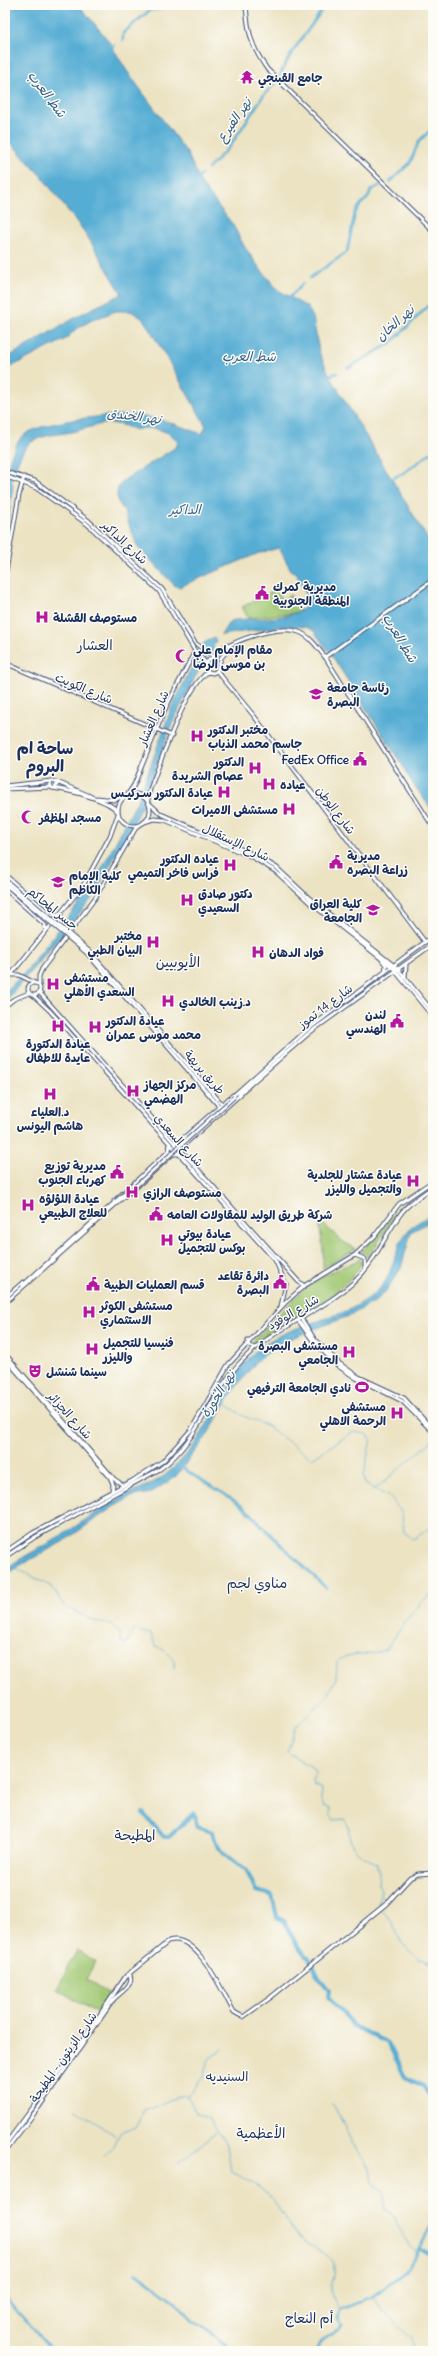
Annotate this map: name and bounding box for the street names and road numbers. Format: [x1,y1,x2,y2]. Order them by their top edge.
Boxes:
street label: شارع الداكير [97,516,151,569]
street label: شارع الكويت [52,669,115,709]
street label: شارع العشار [134,688,174,750]
street label: شارع الوطن [312,783,359,838]
street label: شارع الإستقلال [199,820,272,866]
street label: جسر المحاكم [24,883,81,934]
street label: شارع 14 تموز [294,981,356,1034]
street label: طريق بريهة [181,1047,228,1098]
street label: شارع السعدي [150,1110,207,1171]
street label: شارع الوفود [265,1291,322,1334]
street label: شارع الجزائر [43,1387,95,1443]
street label: شارع الزيتون - المطيحة [26,2009,101,2106]

